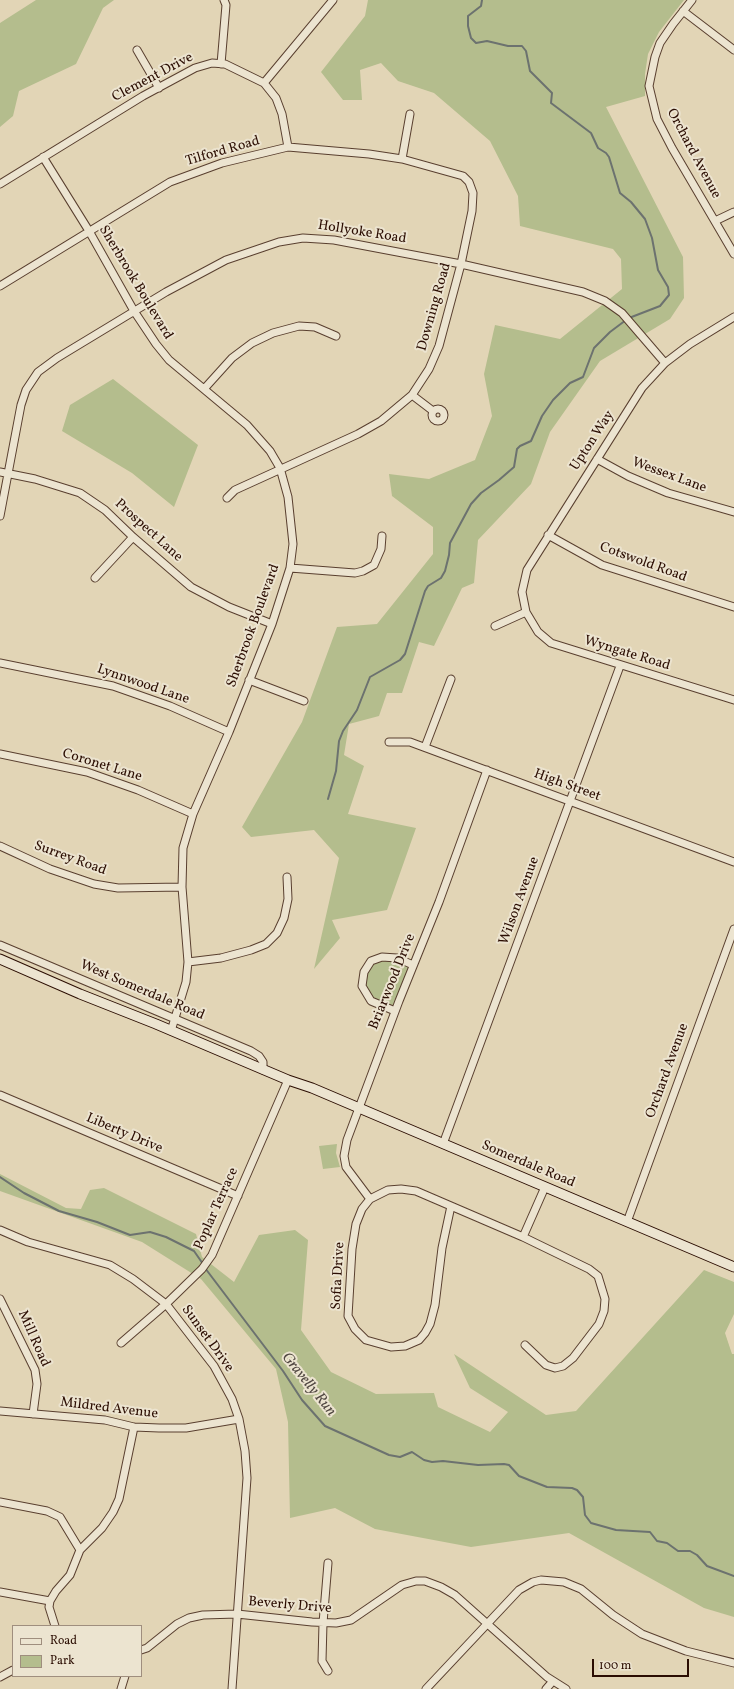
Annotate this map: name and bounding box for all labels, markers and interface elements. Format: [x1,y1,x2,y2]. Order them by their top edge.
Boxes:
street label: Clement Drive [110,50,196,106]
street label: Orchard Avenue [662,106,724,202]
street label: Tilford Road [184,133,262,171]
street label: Hollyoke Road [317,218,407,248]
street label: Sherbrook Boulevard [94,223,176,343]
street label: Downing Road [414,261,456,353]
street label: Upton Way [567,408,619,474]
street label: Wessex Lane [629,455,709,497]
street label: Prospect Lane [110,496,186,566]
street label: Cotswold Road [597,539,689,587]
street label: Sherbrook Boulevard [224,562,284,690]
street label: Wyngate Road [582,633,672,675]
street label: Lynnwood Lane [95,661,191,709]
street label: Coronet Lane [60,746,144,786]
street label: High Street [531,766,603,806]
street label: Surrey Road [31,838,109,880]
street label: Wilson Avenue [496,855,544,947]
street label: Briarwood Drive [366,932,420,1032]
street label: West Somerdale Road [77,957,207,1025]
street label: Orchard Avenue [643,1021,693,1121]
street label: Liberty Drive [83,1110,165,1158]
street label: Somerdale Road [479,1138,577,1192]
street label: Poplar Terrace [191,1165,243,1253]
street label: Sofia Drive [329,1242,349,1310]
street label: Sunset Drive [177,1302,237,1376]
street label: Mill Road [13,1308,53,1370]
water label: Gravelly Run [277,1350,339,1420]
street label: Mildred Avenue [59,1395,159,1423]
street label: Beverly Drive [248,1594,332,1618]
legend [12,1625,142,1677]
text: Road [50,1633,77,1649]
scale bar [594,1651,691,1677]
text: Park [50,1653,75,1669]
text: 100 m [599,1658,631,1674]

